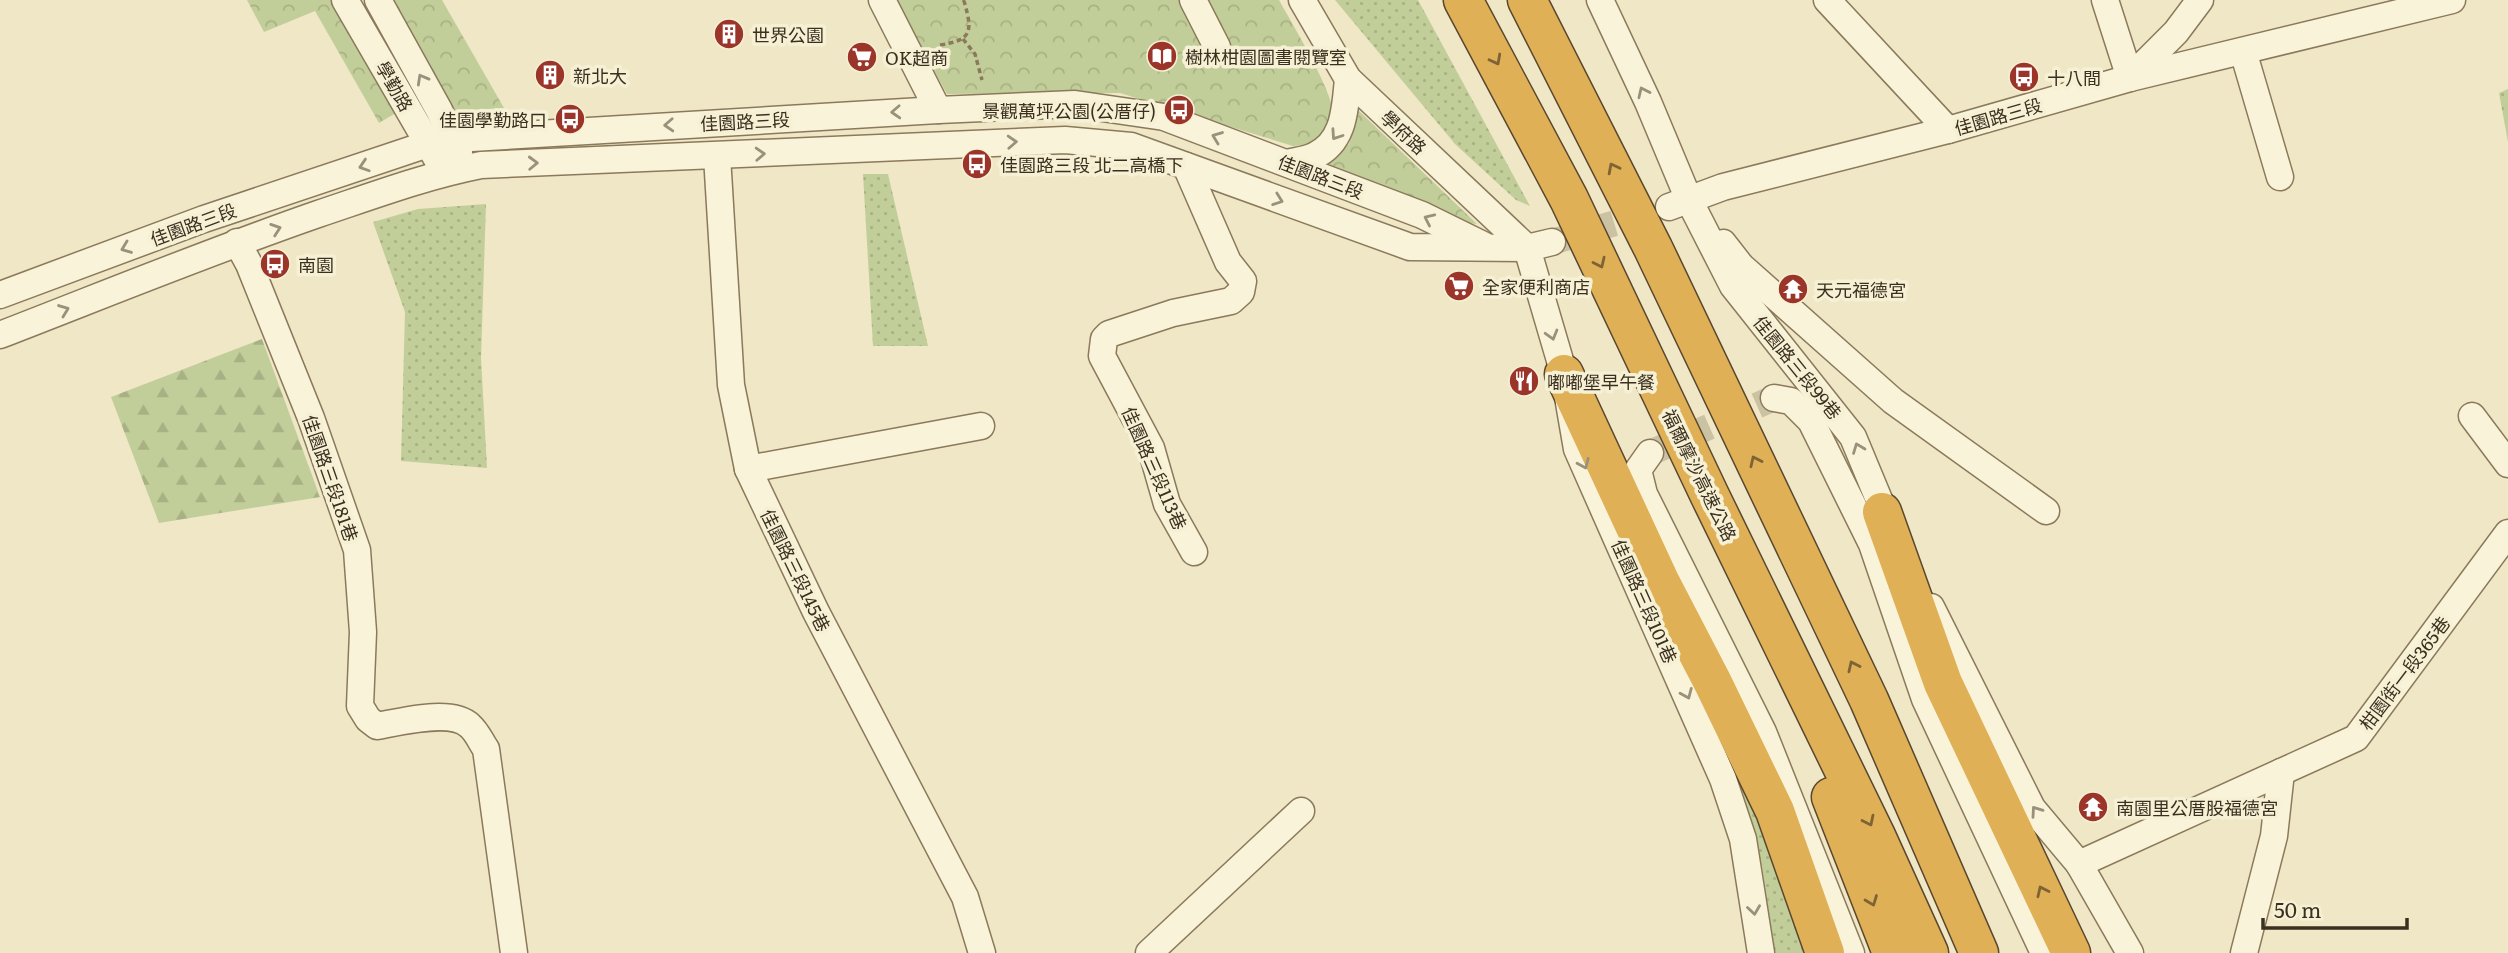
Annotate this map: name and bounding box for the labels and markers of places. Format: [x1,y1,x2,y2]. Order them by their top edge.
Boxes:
building icon: 世界公園 [712,17,746,51]
place label: 世界公園 [752,21,824,48]
library icon: 樹林柑園圖書閱覽室 [1145,39,1179,73]
supermarket icon: OK超商 [845,40,879,74]
place label: 樹林柑園圖書閱覽室 [1185,43,1347,70]
place label: OK超商 [885,44,948,71]
building icon: 新北大 [533,58,567,92]
bus stop icon: 十八間 [2007,60,2041,94]
place label: 新北大 [573,62,627,89]
place label: 十八間 [2047,64,2101,91]
bus stop icon: 景觀萬坪公園(公厝仔) [1162,93,1196,127]
place label: 景觀萬坪公園(公厝仔) [982,97,1156,124]
bus stop icon: 佳園學勤路口 [553,102,587,136]
place label: 佳園學勤路口 [439,106,547,133]
bus stop icon: 佳園路三段 北二高橋下 [960,147,994,181]
place label: 佳園路三段 北二高橋下 [1000,151,1184,178]
bus stop icon: 南園 [258,247,292,281]
place label: 南園 [298,251,334,278]
supermarket icon: 全家便利商店 [1442,269,1476,303]
temple icon: 天元福德宮 [1776,272,1810,306]
place label: 全家便利商店 [1482,273,1590,300]
place label: 天元福德宮 [1816,276,1906,303]
restaurant icon: 嘟嘟堡早午餐 [1507,364,1541,398]
place label: 嘟嘟堡早午餐 [1547,368,1655,395]
temple icon: 南園里公厝股福德宮 [2076,790,2110,824]
place label: 南園里公厝股福德宮 [2116,794,2278,821]

